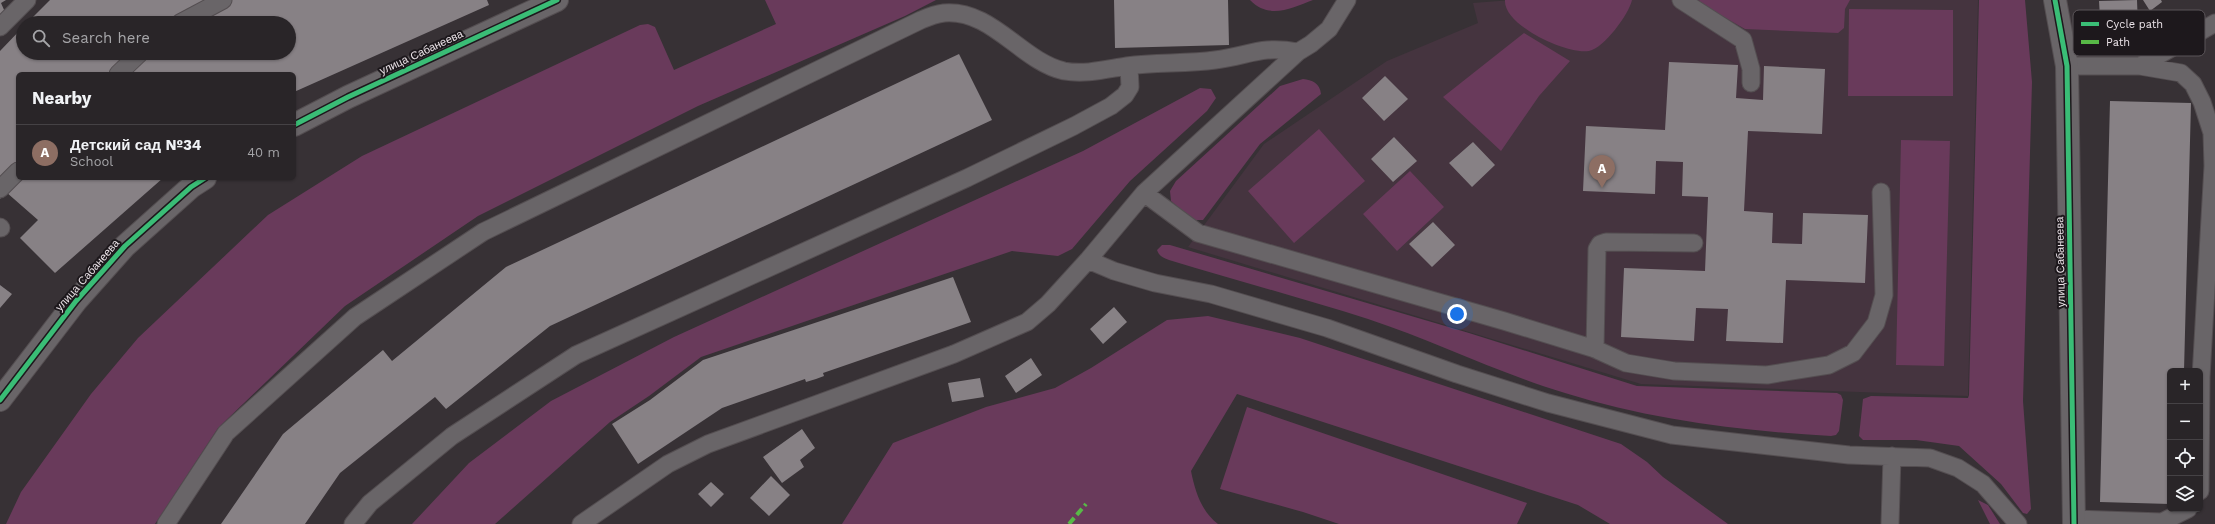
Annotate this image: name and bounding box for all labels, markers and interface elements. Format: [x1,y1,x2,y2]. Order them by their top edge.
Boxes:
legend [2073,10,2205,56]
search box [16,16,296,60]
text: Cycle path [2106,18,2163,31]
icon: search [30,27,52,49]
street label: улица Сабанеева [377,27,466,77]
text: Search here [62,29,150,47]
text: Path [2106,36,2130,49]
text: Nearby [32,88,91,108]
text: Детский сад №34 [70,136,201,154]
text: A [41,145,49,160]
text: 40 m [247,145,280,160]
text: School [70,154,113,169]
pin: A [1589,155,1615,188]
street label: улица Сабанеева [2053,216,2068,307]
street label: улица Сабанеева [53,236,123,314]
your location [1447,304,1467,324]
map controls [2167,368,2203,512]
button: + [2167,368,2203,404]
button: − [2167,404,2203,440]
button: locate [2167,440,2203,476]
button: layers [2167,476,2203,512]

